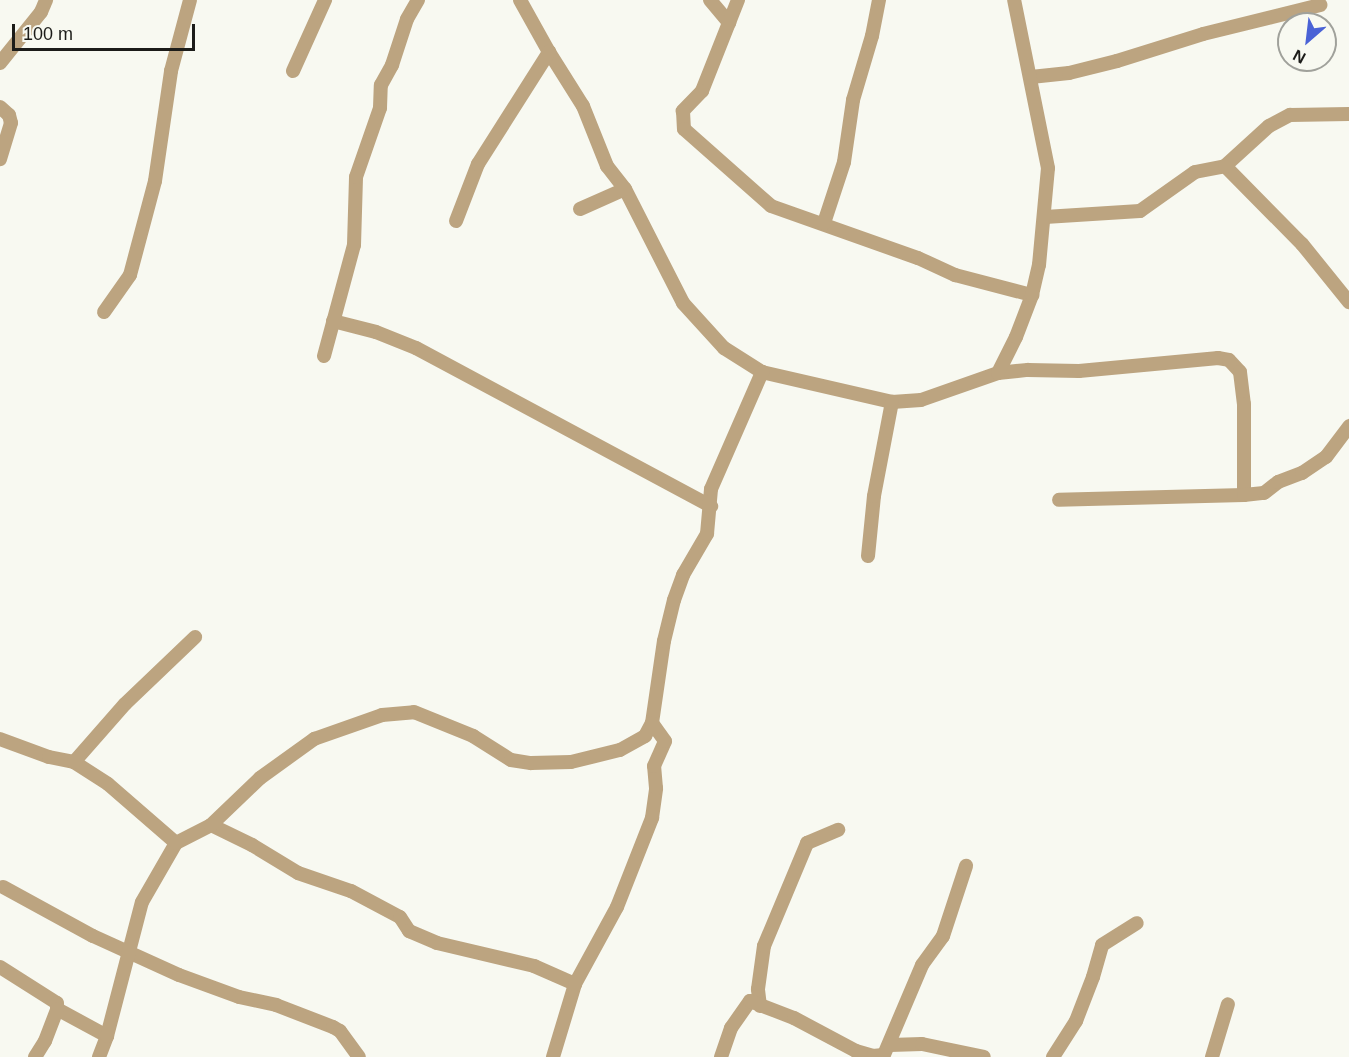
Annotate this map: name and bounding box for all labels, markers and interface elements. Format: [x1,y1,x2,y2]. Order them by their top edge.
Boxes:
scale bar [15,12,198,50]
north arrow [1277,12,1337,72]
text: 100 m [23,24,73,44]
text: N [1290,46,1308,67]

